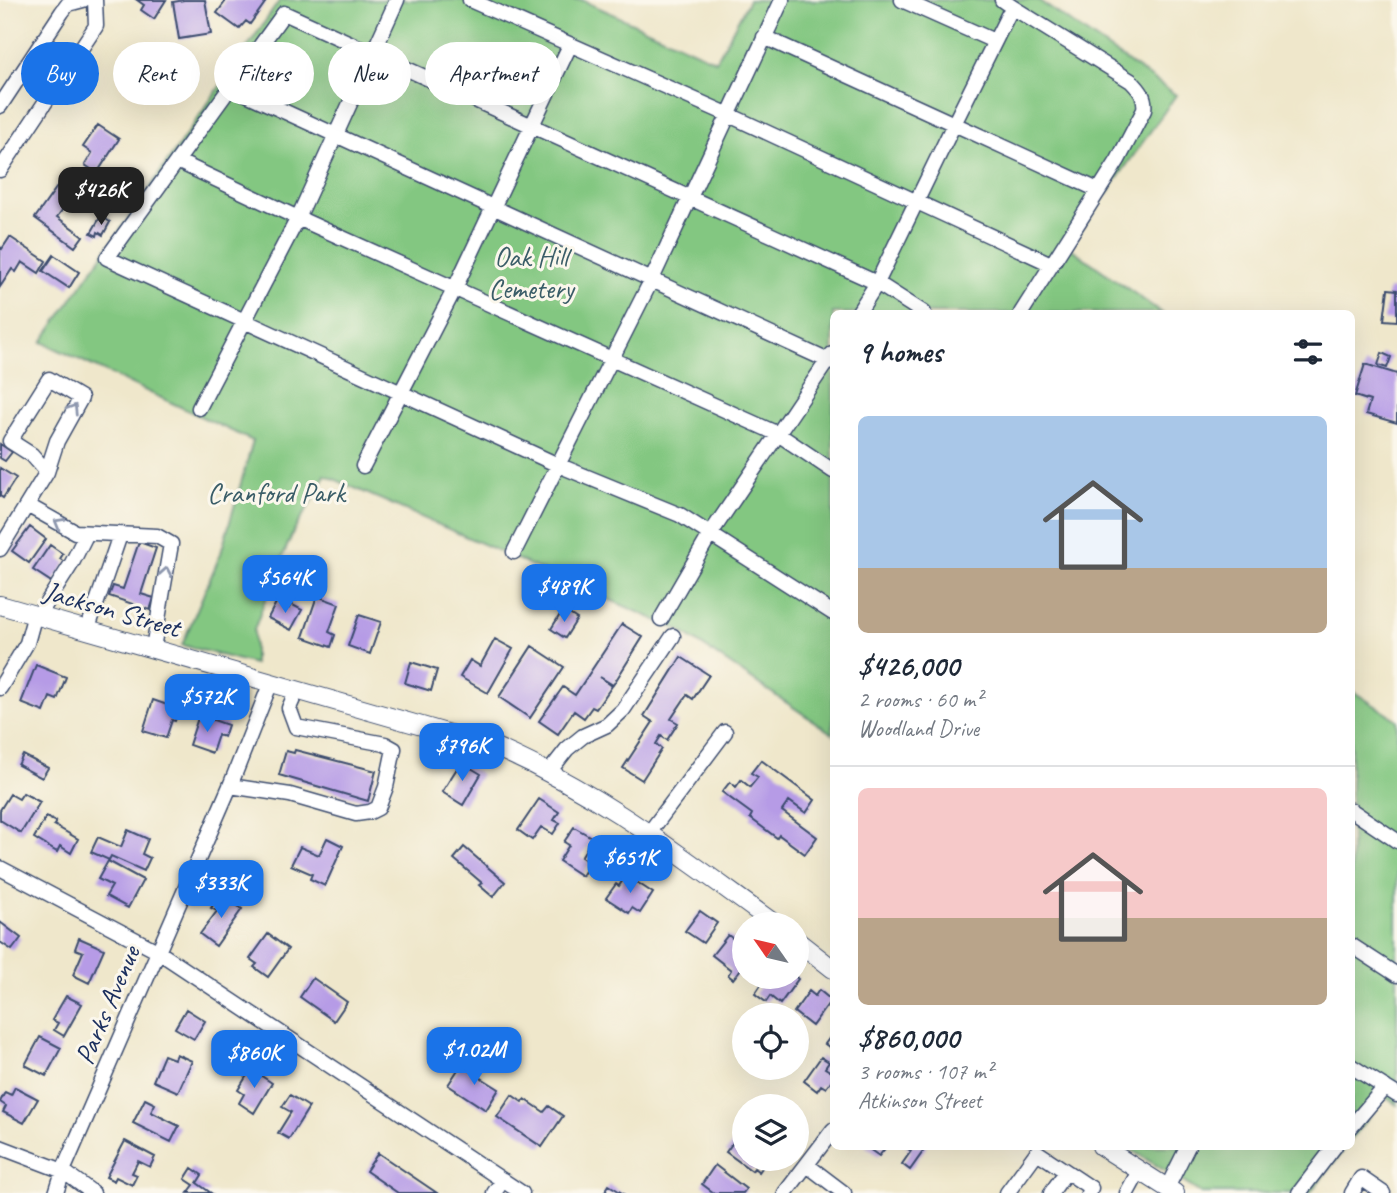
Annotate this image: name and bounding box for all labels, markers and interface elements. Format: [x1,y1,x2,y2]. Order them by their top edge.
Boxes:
chip: Buy [21,42,99,105]
chip: Rent [113,42,200,105]
chip: Filters [214,42,314,105]
chip: New [328,42,411,105]
chip: Apartment [425,42,561,105]
pin: $426K [52,168,150,227]
text: $426K [74,175,128,204]
park label: Oak Hill Cemetery [488,239,576,306]
text: 9 homes [858,333,942,371]
icon: filters [1289,333,1327,371]
one-way arrow [65,404,78,417]
icon: home [1030,462,1156,588]
park label: Cranford Park [207,475,348,510]
one-way arrow [53,518,66,531]
pin: $564K [236,556,334,615]
text: $564K [258,563,312,592]
pin: $489K [515,564,613,624]
one-way arrow [158,566,173,578]
street label: Jackson Street [38,572,187,646]
text: $489K [538,572,590,601]
text: $426,000 [858,647,959,685]
pin: $572K [158,674,256,734]
text: $572K [181,682,233,711]
text: 2 rooms · 60 m² [858,685,982,714]
text: Woodland Drive [858,714,979,743]
pin: $796K [413,724,511,783]
text: $796K [435,731,489,760]
icon: home [1030,834,1156,960]
pin: $651K [581,836,679,895]
text: $651K [603,843,657,872]
pin: $333K [172,860,270,920]
text: $333K [194,868,248,897]
north arrow [732,912,808,989]
map controls [732,912,809,1171]
street label: Parks Avenue [66,939,148,1069]
button: locate [732,1003,809,1080]
text: $860,000 [858,1019,959,1057]
pin: $1.02M [417,1028,531,1087]
pin: $860K [205,1030,303,1090]
text: $1.02M [443,1035,505,1064]
text: $860K [227,1038,281,1067]
text: 3 rooms · 107 m² [858,1057,993,1086]
text: Atkinson Street [858,1086,982,1115]
button: layers [732,1094,809,1171]

